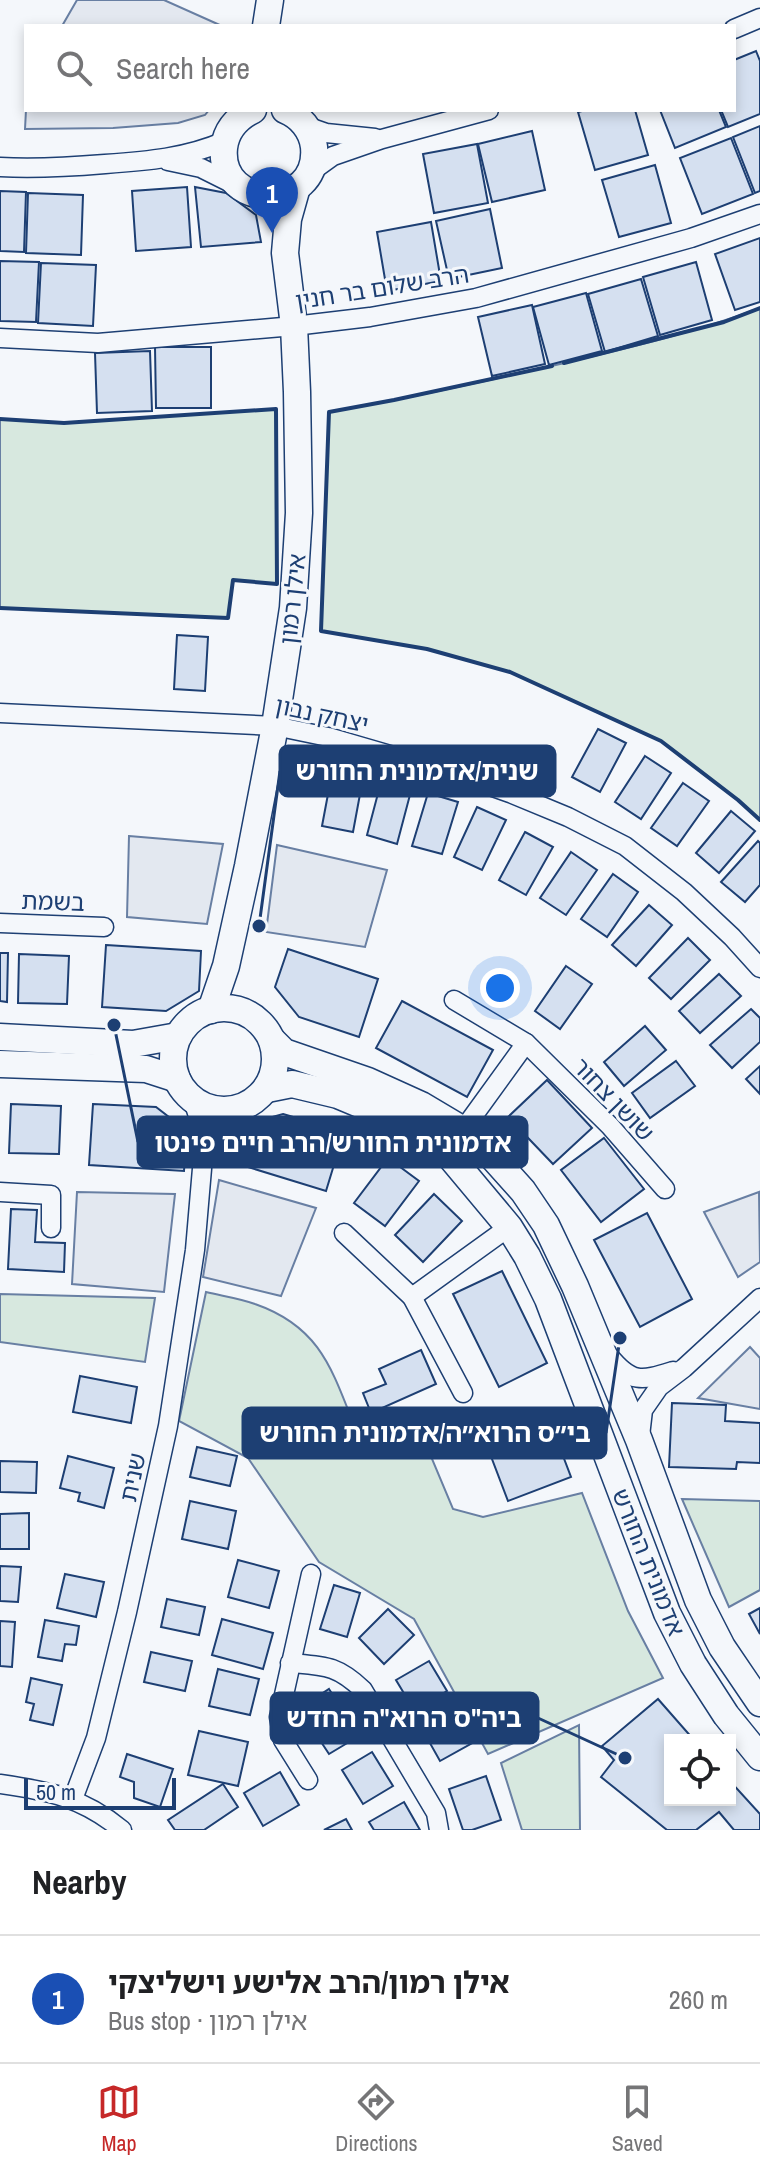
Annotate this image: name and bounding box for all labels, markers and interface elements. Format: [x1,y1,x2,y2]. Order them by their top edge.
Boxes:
search box [24,24,736,112]
icon: search [52,46,96,90]
text: Search here [116,48,250,88]
pin: 1 [246,167,298,233]
street label: הרב שלום בר חנין [293,257,471,317]
street label: אילן רמון [271,552,313,646]
street label: יצחק נבון [272,688,372,740]
callout: שנית/אדמונית החורש [280,746,555,796]
text: שנית/אדמונית החורש [295,753,539,788]
street label: בשמת [21,884,85,918]
your location [480,968,520,1008]
street label: שושן צחור [566,1050,662,1148]
callout: אדמונית החורש/הרב חיים פינטו [138,1117,527,1167]
text: אדמונית החורש/הרב חיים פינטו [155,1125,512,1160]
callout: בי״ס הרוא״ה/אדמונית החורש [243,1408,606,1458]
text: בי״ס הרוא״ה/אדמונית החורש [259,1415,591,1450]
street label: שנית [111,1450,153,1504]
street label: אדמונית החורש [605,1484,693,1640]
callout: ביה"ס הרוא"ה החדש [271,1693,538,1743]
text: ביה"ס הרוא"ה החדש [286,1700,522,1735]
map controls [664,1734,736,1806]
button: locate [664,1734,736,1806]
scale bar [24,1774,176,1810]
text: 50 m [36,1777,76,1807]
text: Nearby [32,1859,127,1905]
text: אילן רמון/הרב אלישע וישליצקי [108,1962,510,2002]
text: 1 [52,1982,64,2017]
text: 260 m [669,1982,728,2017]
text: Bus stop · אילן רמון [108,2003,307,2038]
tab: Map [97,2080,141,2158]
tab: Directions [335,2080,418,2158]
tab: Saved [612,2080,663,2158]

